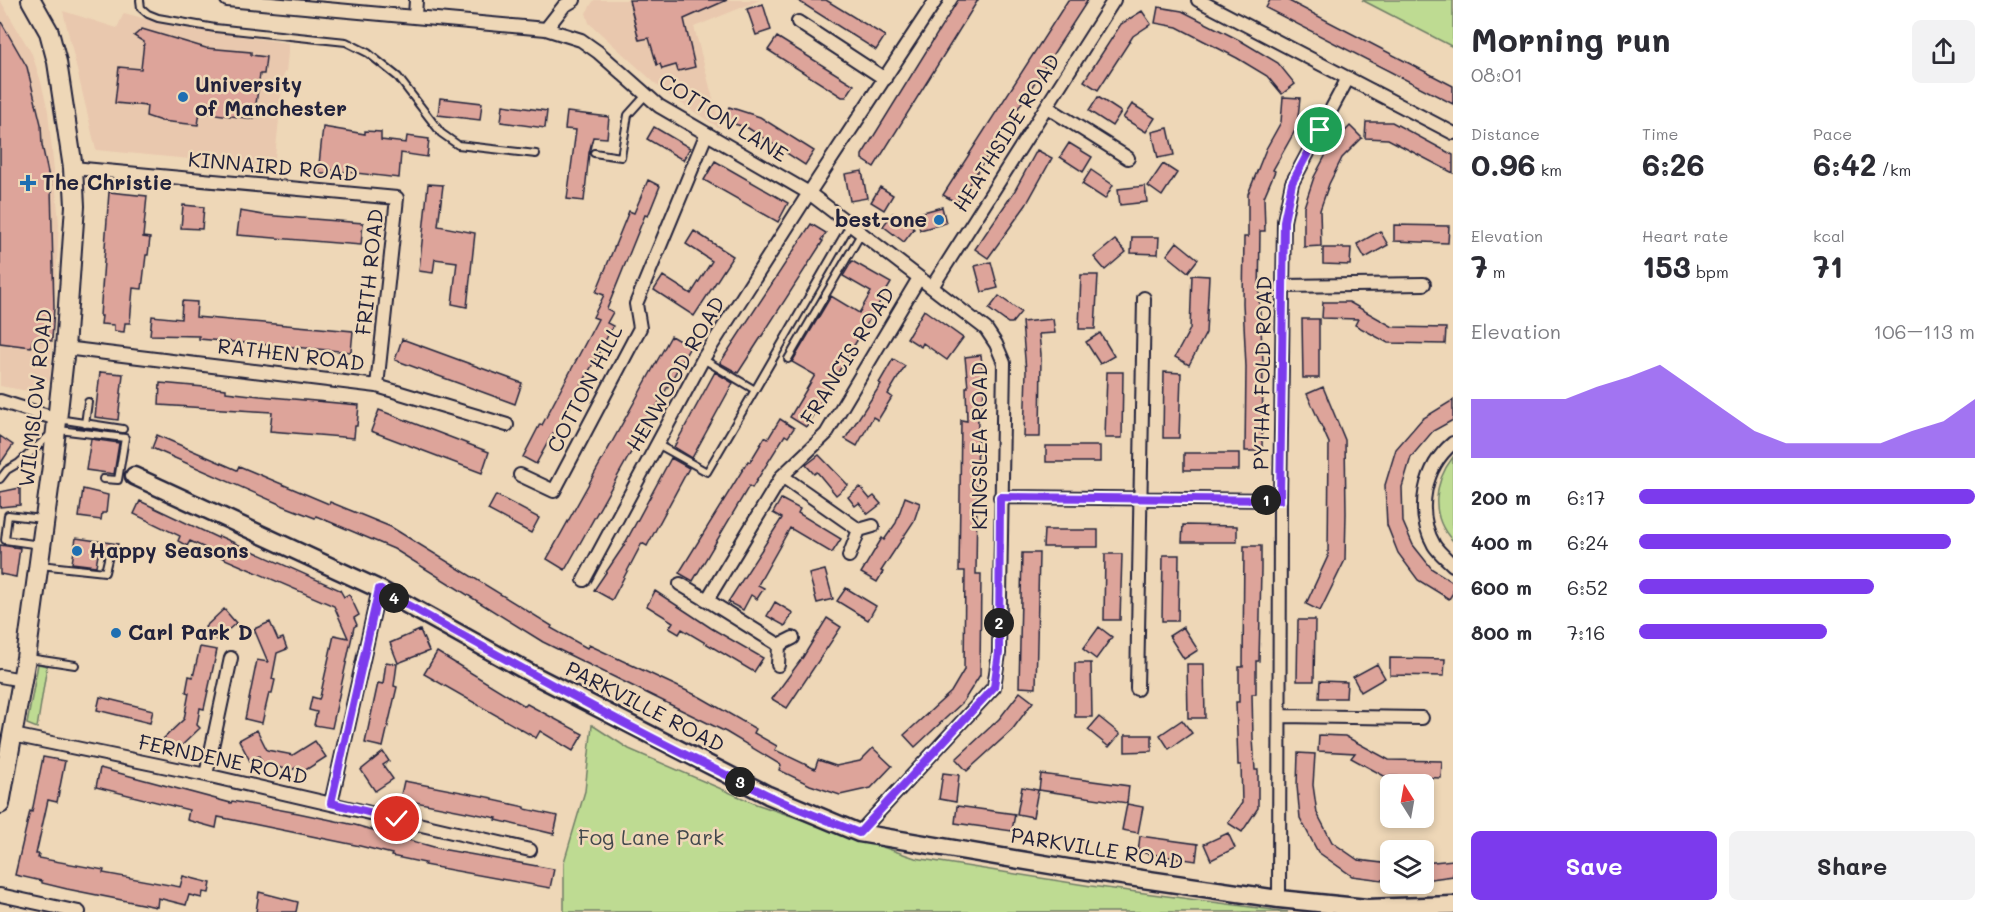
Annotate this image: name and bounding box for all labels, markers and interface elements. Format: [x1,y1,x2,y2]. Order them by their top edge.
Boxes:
text: Morning run [1471,17,1671,60]
button: share [1912,20,1975,83]
street label: HEATHSIDE ROAD [946,48,1065,216]
text: 08:01 [1471,61,1523,87]
street label: COTTON LANE [654,66,793,167]
place label: University of Manchester [195,70,347,121]
marker: University of Manchester [176,90,190,104]
pin [1294,104,1345,155]
icon: arrive [1303,113,1336,146]
text: Distance [1471,123,1540,144]
text: Time [1642,123,1678,144]
text: Pace [1813,123,1852,144]
text: 0.96 [1471,144,1536,184]
text: 6:26 [1642,144,1705,184]
text: 6:42 [1813,144,1876,184]
street label: KINNAIRD ROAD [187,145,359,186]
text: km [1536,159,1562,180]
text: /km [1876,159,1911,180]
place label: The Christie [42,168,172,195]
marker: The Christie [19,174,37,192]
place label: best-one [835,205,927,232]
street label: FRITH ROAD [348,207,389,336]
marker: best-one [932,213,946,227]
text: Elevation [1471,225,1543,246]
text: Heart rate [1642,225,1728,246]
text: kcal [1813,225,1845,246]
text: 7 [1471,246,1488,286]
text: 153 [1642,246,1691,286]
text: 71 [1813,246,1843,286]
text: m [1488,261,1506,282]
text: bpm [1691,261,1729,282]
street label: PYTHA FOLD ROAD [1246,276,1277,470]
street label: FRANCIS ROAD [794,281,900,429]
street label: HENWOOD ROAD [619,291,730,456]
street label: WILMSLOW ROAD [12,307,57,488]
text: Elevation [1471,318,1561,344]
text: 106–113 m [1873,318,1975,344]
street label: COTTON HILL [540,320,628,457]
street label: RATHEN ROAD [216,331,366,376]
street label: KINGSLEA ROAD [965,362,992,530]
text: 200 m [1471,484,1531,510]
text: 6:17 [1567,484,1605,510]
pin: 1 [1251,485,1281,515]
text: 1 [1262,489,1270,510]
text: 400 m [1471,529,1532,555]
text: 6:24 [1567,529,1608,555]
place label: Happy Seasons [89,536,249,564]
marker: Happy Seasons [70,544,84,558]
text: 600 m [1471,574,1532,600]
text: 6:52 [1567,574,1608,600]
pin: 4 [379,583,409,613]
text: 4 [389,587,399,608]
pin: 2 [984,608,1014,638]
text: 2 [995,612,1003,633]
place label: Carl Park D [128,618,253,645]
text: 800 m [1471,619,1532,645]
text: 7:16 [1567,619,1605,645]
marker: Carl Park D [109,626,123,640]
street label: PARKVILLE ROAD [562,654,730,757]
street label: FERNDENE ROAD [136,727,310,790]
pin: 3 [725,767,755,797]
text: 3 [735,771,745,792]
north arrow [1380,774,1434,828]
map controls [1380,774,1434,894]
pin [371,793,422,844]
icon: check [380,802,413,835]
street label: PARKVILLE ROAD [1009,821,1186,875]
park label: Fog Lane Park [578,823,724,850]
button: Save [1471,831,1717,900]
button: Share [1729,831,1975,900]
button: layers [1380,840,1434,894]

